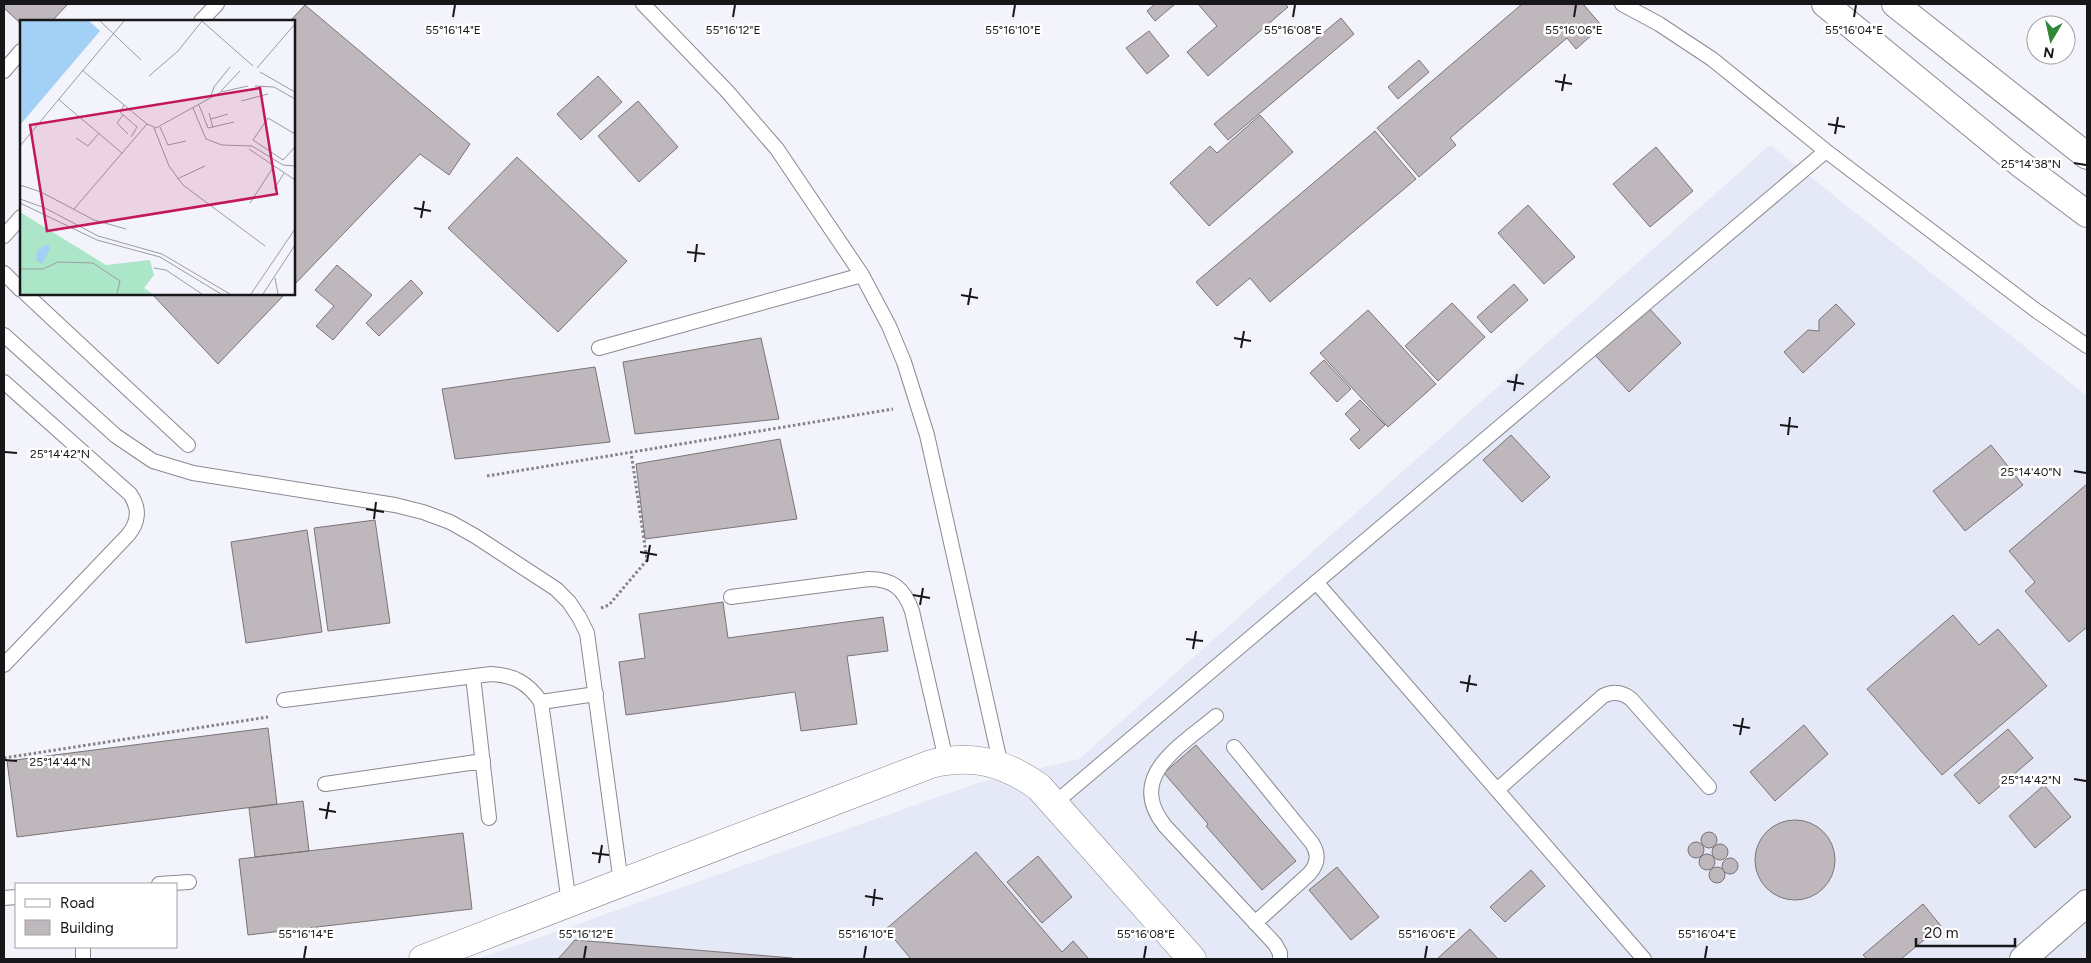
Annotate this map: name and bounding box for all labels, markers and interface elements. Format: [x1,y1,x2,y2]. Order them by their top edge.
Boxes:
north arrow [2026,15,2076,65]
inset map [20,20,295,295]
text: 55°16'14"E [425,23,481,37]
text: 55°16'12"E [706,23,761,37]
text: 55°16'10"E [985,23,1041,37]
text: 55°16'08"E [1264,23,1322,37]
text: 55°16'06"E [1545,23,1603,37]
text: 55°16'04"E [1825,23,1883,37]
text: N [2042,43,2056,62]
text: 25°14'38"N [2001,157,2061,171]
text: 25°14'42"N [30,447,90,461]
text: 25°14'40"N [2000,465,2062,479]
text: 25°14'44"N [30,755,90,769]
text: 25°14'42"N [2001,773,2061,787]
legend [15,883,178,948]
text: Road [60,894,95,912]
scale bar [1916,916,2015,948]
text: Building [60,919,114,937]
text: 20 m [1924,924,1958,942]
text: 55°16'14"E [278,927,334,941]
text: 55°16'12"E [559,927,614,941]
text: 55°16'10"E [838,927,894,941]
text: 55°16'08"E [1117,927,1175,941]
text: 55°16'06"E [1398,927,1456,941]
text: 55°16'04"E [1678,927,1736,941]

